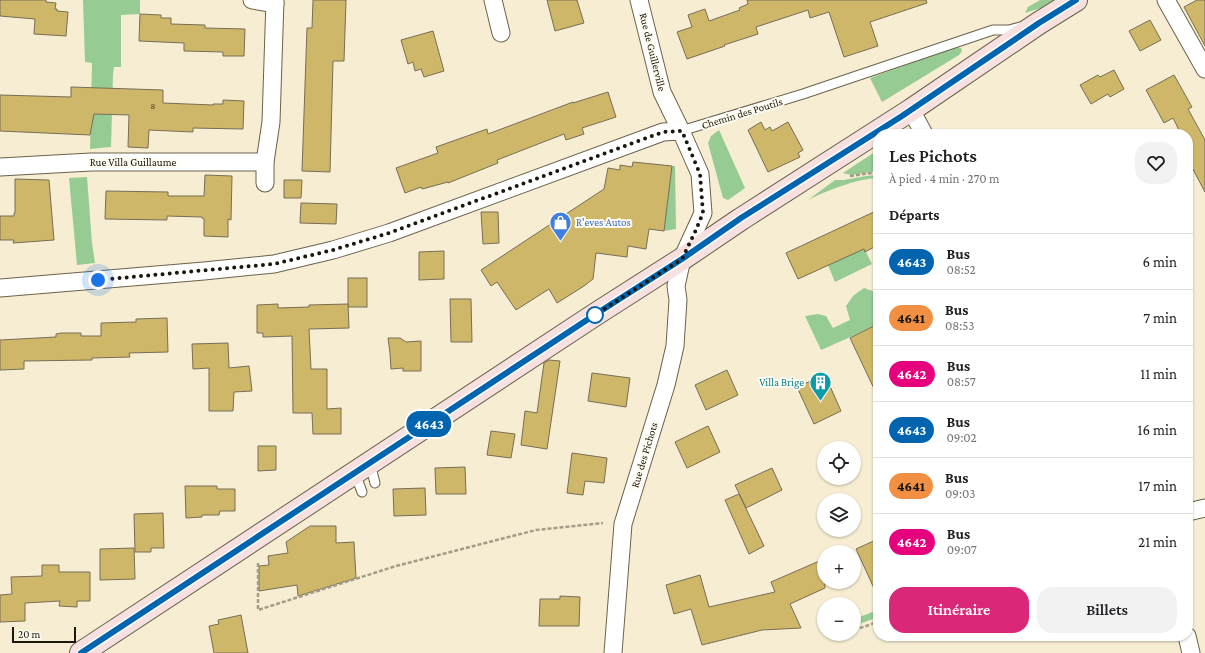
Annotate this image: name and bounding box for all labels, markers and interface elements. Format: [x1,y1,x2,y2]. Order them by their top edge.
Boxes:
street label: Rue de Guillerville [637,12,669,93]
street label: Chemin des Poutils [700,95,784,131]
house number: 8 [151,101,156,111]
button: heart [1135,142,1177,184]
text: Les Pichots [889,145,977,166]
street label: Rue Villa Guillaume [90,156,176,168]
text: À pied · 4 min · 270 m [889,171,1000,186]
text: Départs [889,207,939,223]
shop icon: R'eves Autos [548,209,574,242]
place label: R'eves Autos [576,216,631,228]
text: Bus [946,246,970,262]
text: 4643 [897,254,926,270]
text: 6 min [1143,254,1177,270]
text: 08:52 [946,262,976,277]
your location [88,270,108,290]
text: Bus [945,302,968,318]
unlabelled marker [586,306,604,324]
text: 4641 [897,310,925,326]
text: 7 min [1143,310,1177,326]
text: 08:53 [945,318,974,333]
text: Bus [947,358,970,374]
text: 4642 [897,366,927,382]
text: 11 min [1140,366,1177,382]
building icon: Villa Brige [807,369,833,402]
text: 08:57 [947,374,976,389]
place label: Villa Brige [759,376,804,389]
line badge: 4643 [401,411,457,437]
text: Bus [946,414,970,430]
text: 4643 [414,416,444,432]
street label: Rue des Pichots [628,421,660,489]
text: 4643 [897,422,926,438]
text: 16 min [1138,422,1177,438]
text: 09:02 [946,430,977,445]
map controls [817,441,861,641]
button: locate [817,441,861,485]
text: Bus [945,470,968,486]
text: 4641 [897,478,925,494]
text: 17 min [1138,478,1177,494]
text: 09:03 [945,486,975,501]
button: layers [817,493,861,537]
text: Bus [947,526,970,542]
text: 4642 [897,534,927,550]
text: 21 min [1138,534,1177,550]
text: 09:07 [947,542,977,557]
button: + [817,545,861,589]
button: Itinéraire [889,587,1029,633]
button: Billets [1037,587,1177,633]
button: − [817,597,861,641]
scale bar [12,625,76,644]
text: 20 m [18,628,40,640]

